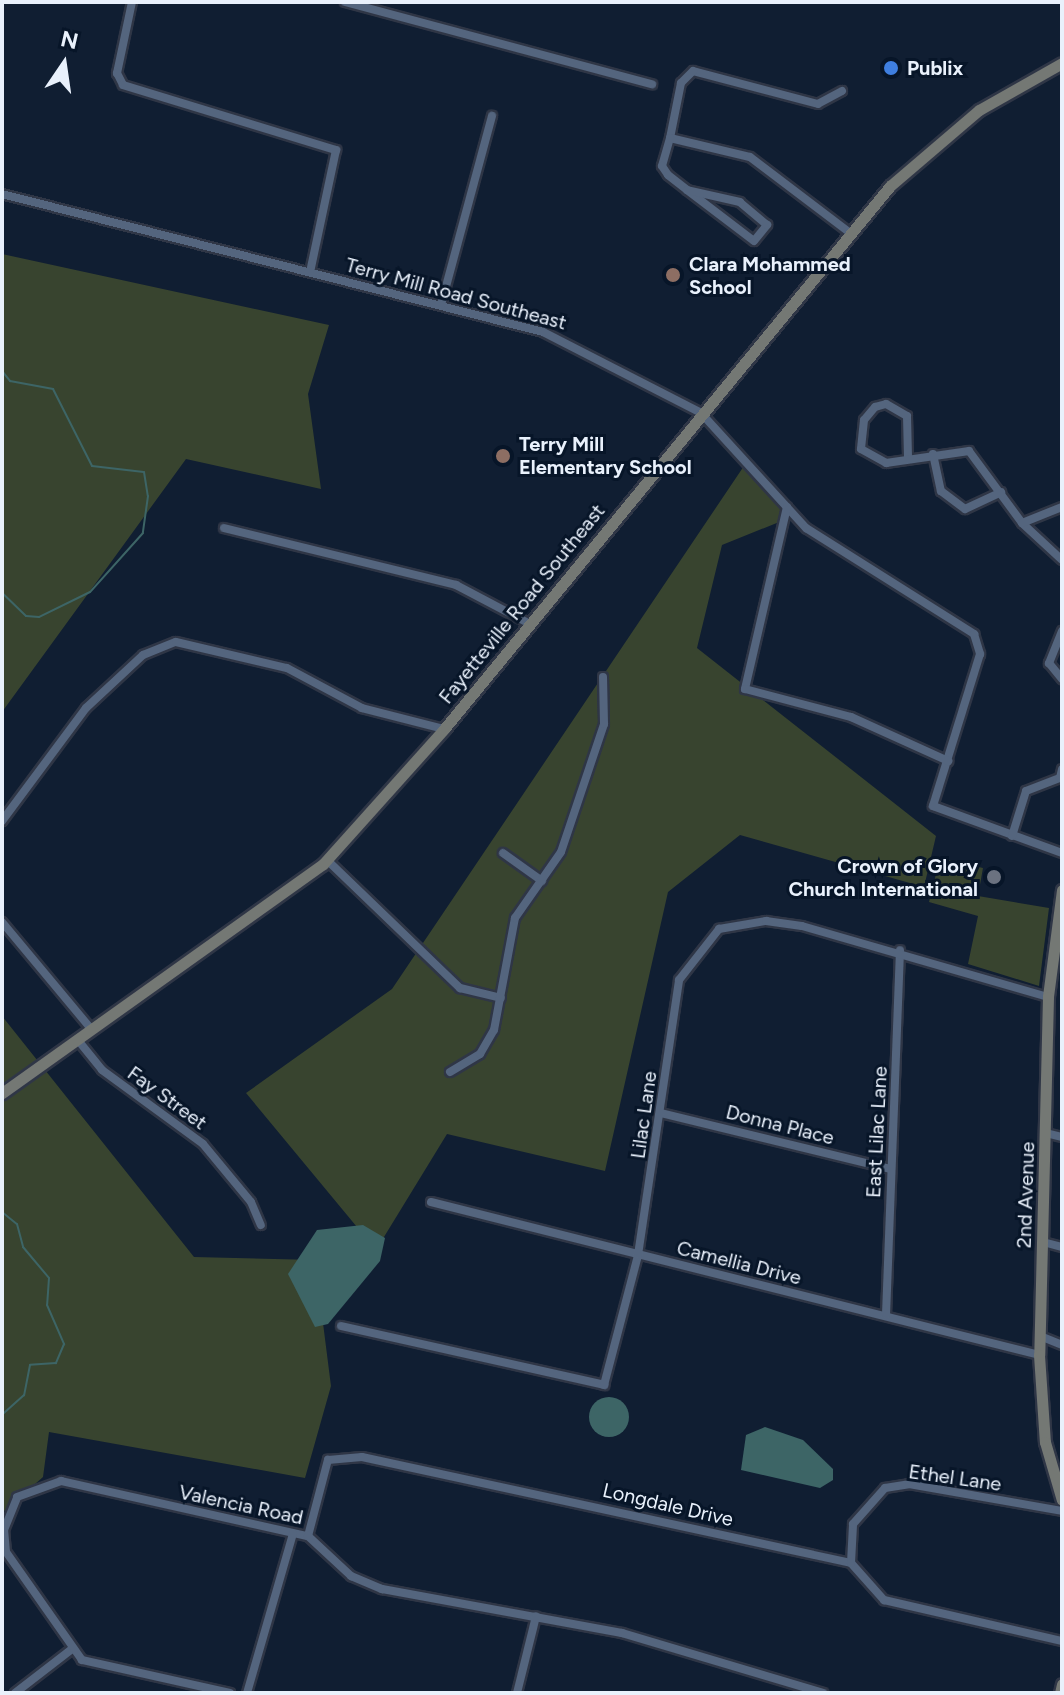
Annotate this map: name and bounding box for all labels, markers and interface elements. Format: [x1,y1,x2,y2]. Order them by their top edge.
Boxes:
north arrow [24,24,104,104]
text: N [58,25,81,55]
place label: Publix [907,56,963,80]
marker: Publix [882,59,900,77]
place label: Clara Mohammed School [689,252,851,299]
street label: Terry Mill Road Southeast [343,253,569,335]
marker: Clara Mohammed School [664,266,682,284]
place label: Terry Mill Elementary School [519,432,692,479]
marker: Terry Mill Elementary School [494,447,512,465]
street label: Fayetteville Road Southeast [434,499,610,709]
place label: Crown of Glory Church International [789,854,978,901]
marker: Crown of Glory Church International [985,868,1003,886]
street label: Fay Street [123,1061,211,1135]
street label: East Lilac Lane [862,1065,892,1199]
street label: Lilac Lane [626,1070,662,1160]
street label: Donna Place [723,1100,837,1150]
street label: 2nd Avenue [1012,1141,1040,1249]
street label: Camellia Drive [674,1236,804,1290]
street label: Ethel Lane [907,1460,1003,1496]
street label: Longdale Drive [600,1478,736,1532]
street label: Valencia Road [177,1480,305,1530]

